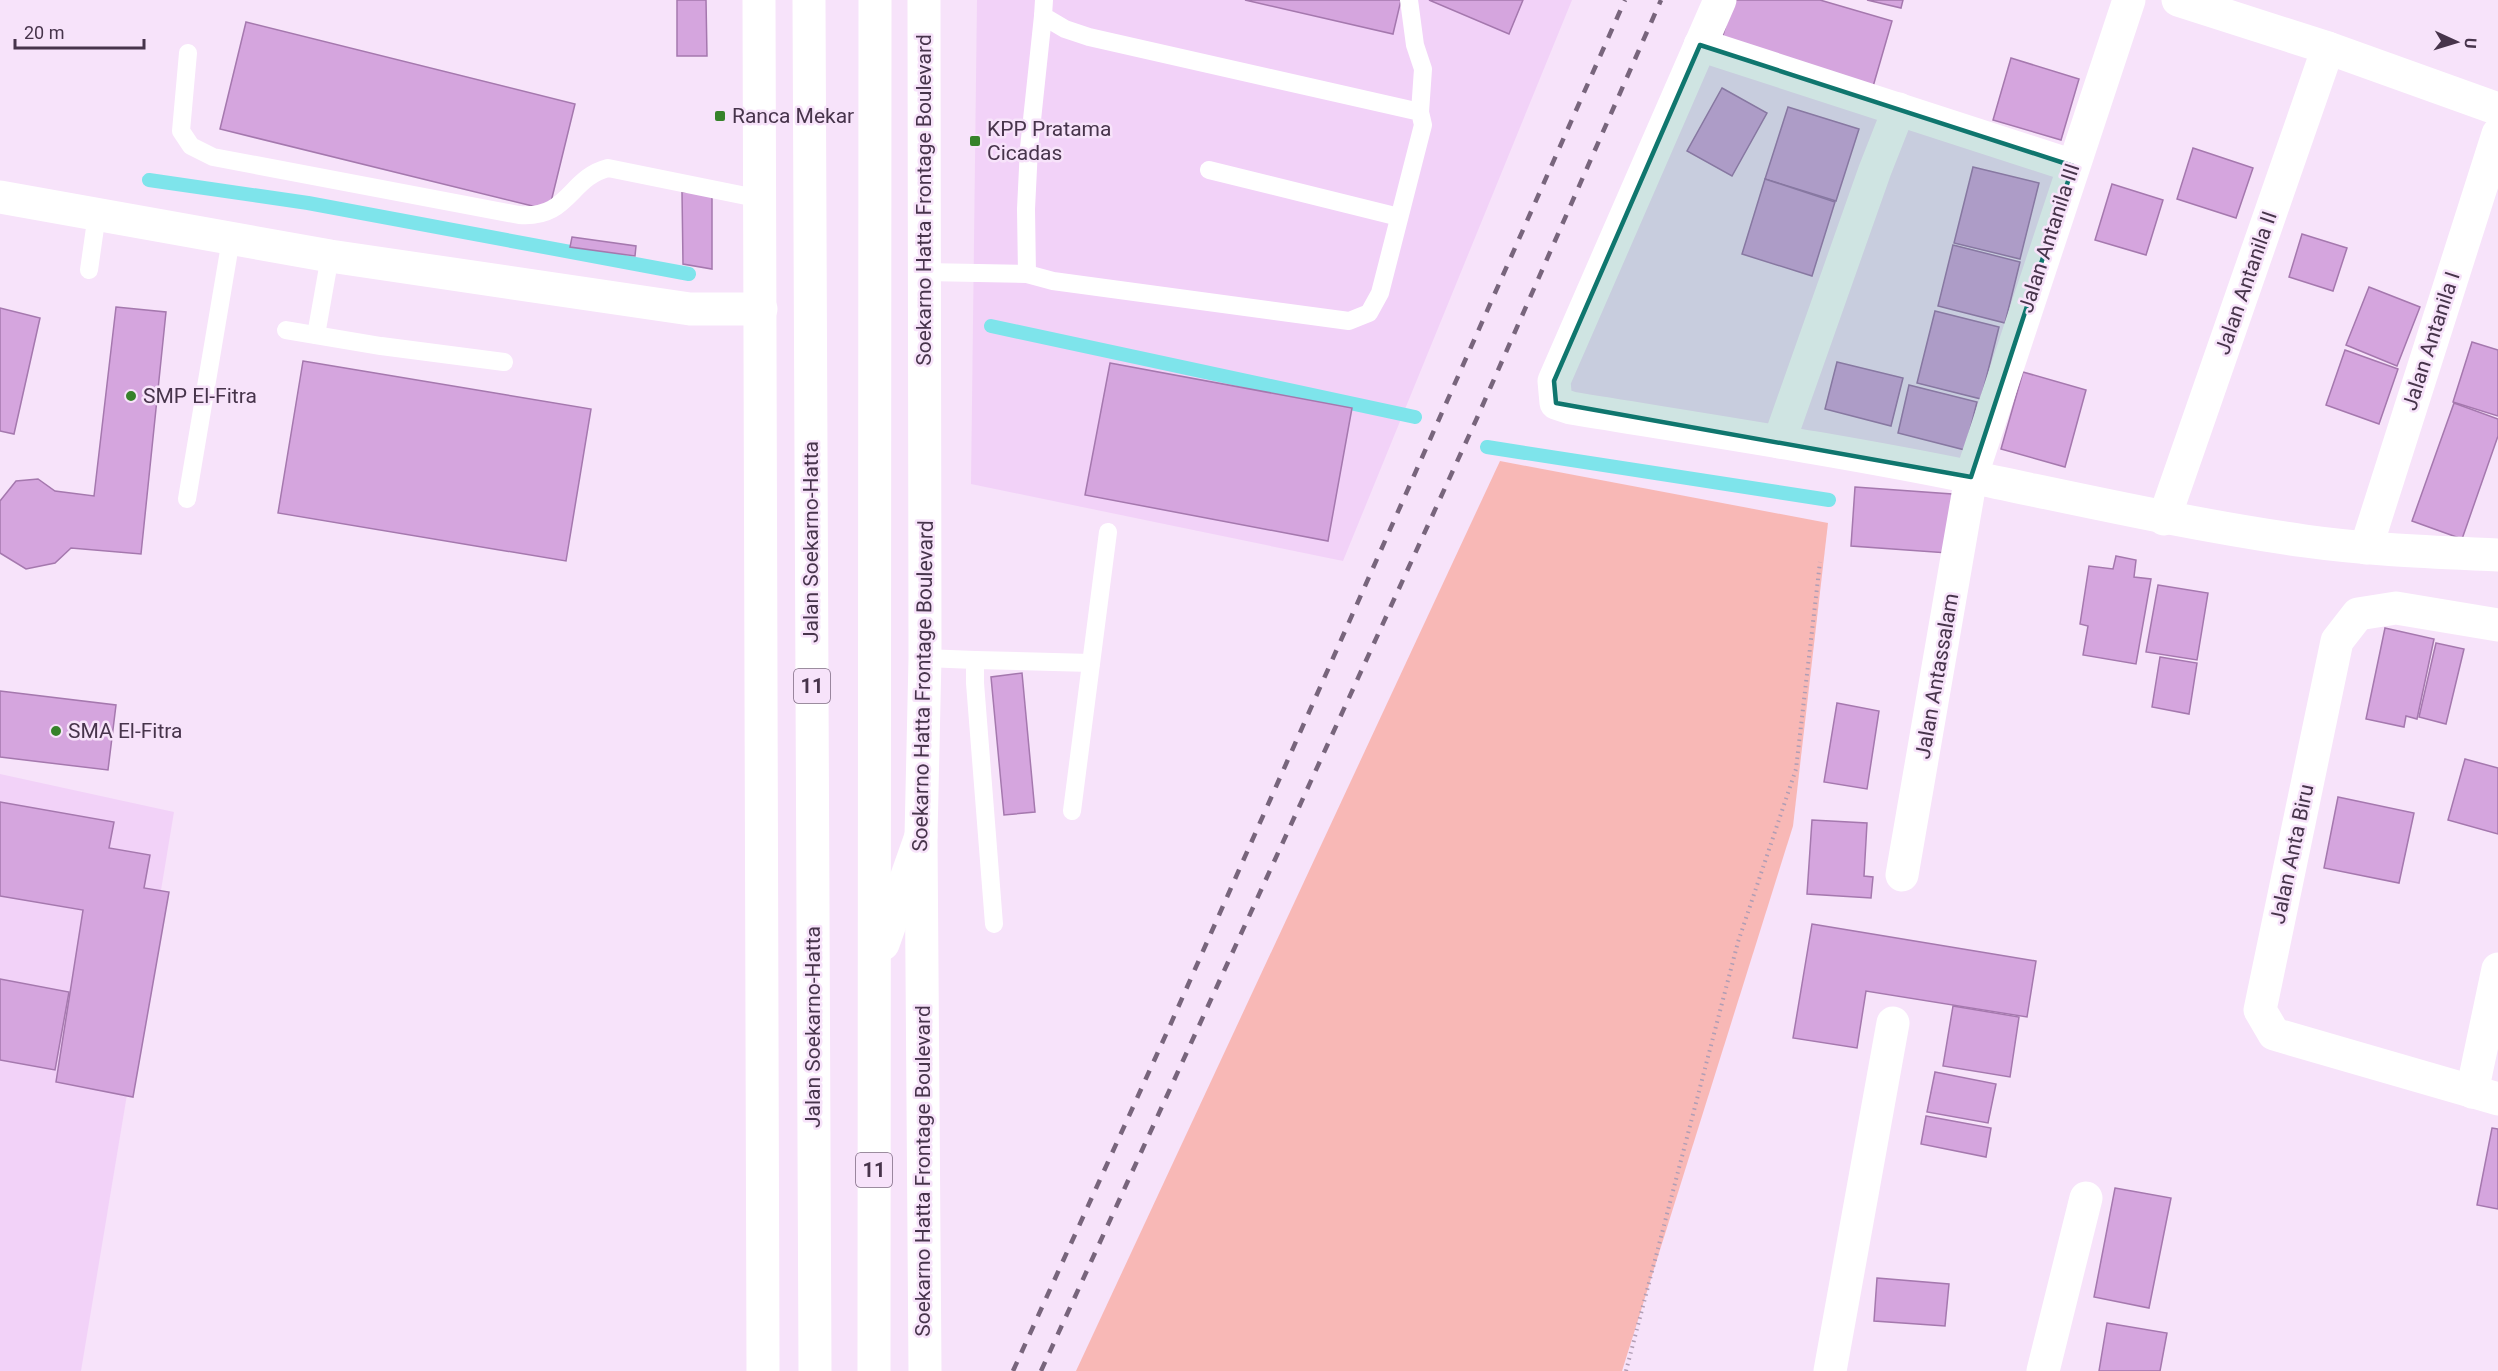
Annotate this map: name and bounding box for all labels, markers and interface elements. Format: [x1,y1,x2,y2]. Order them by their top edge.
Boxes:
scale bar [15,12,144,50]
north arrow [2426,12,2486,72]
text: 20 m [24,22,64,43]
street label: Soekarno Hatta Frontage Boulevard [912,34,936,366]
text: U [2461,37,2480,49]
place label: Ranca Mekar [732,104,854,128]
marker: Ranca Mekar [713,109,727,123]
place label: KPP Pratama Cicadas [987,117,1111,165]
marker: KPP Pratama Cicadas [968,134,982,148]
street label: Jalan Antanila III [2014,160,2084,316]
street label: Jalan Antanila II [2210,208,2282,358]
street label: Jalan Antanila I [2397,269,2465,413]
place label: SMP El-Fitra [143,384,257,408]
marker: SMP El-Fitra [124,389,138,403]
street label: Jalan Soekarno-Hatta [799,441,823,643]
street label: Soekarno Hatta Frontage Boulevard [908,520,938,852]
street label: Jalan Antassalam [1911,591,1963,761]
road number: 11 [794,669,830,703]
place label: SMA El-Fitra [68,719,182,743]
marker: SMA El-Fitra [49,724,63,738]
street label: Jalan Anta Biru [2265,782,2319,926]
street label: Jalan Soekarno-Hatta [801,926,825,1128]
street label: Soekarno Hatta Frontage Boulevard [911,1005,935,1337]
road number: 11 [856,1153,892,1187]

